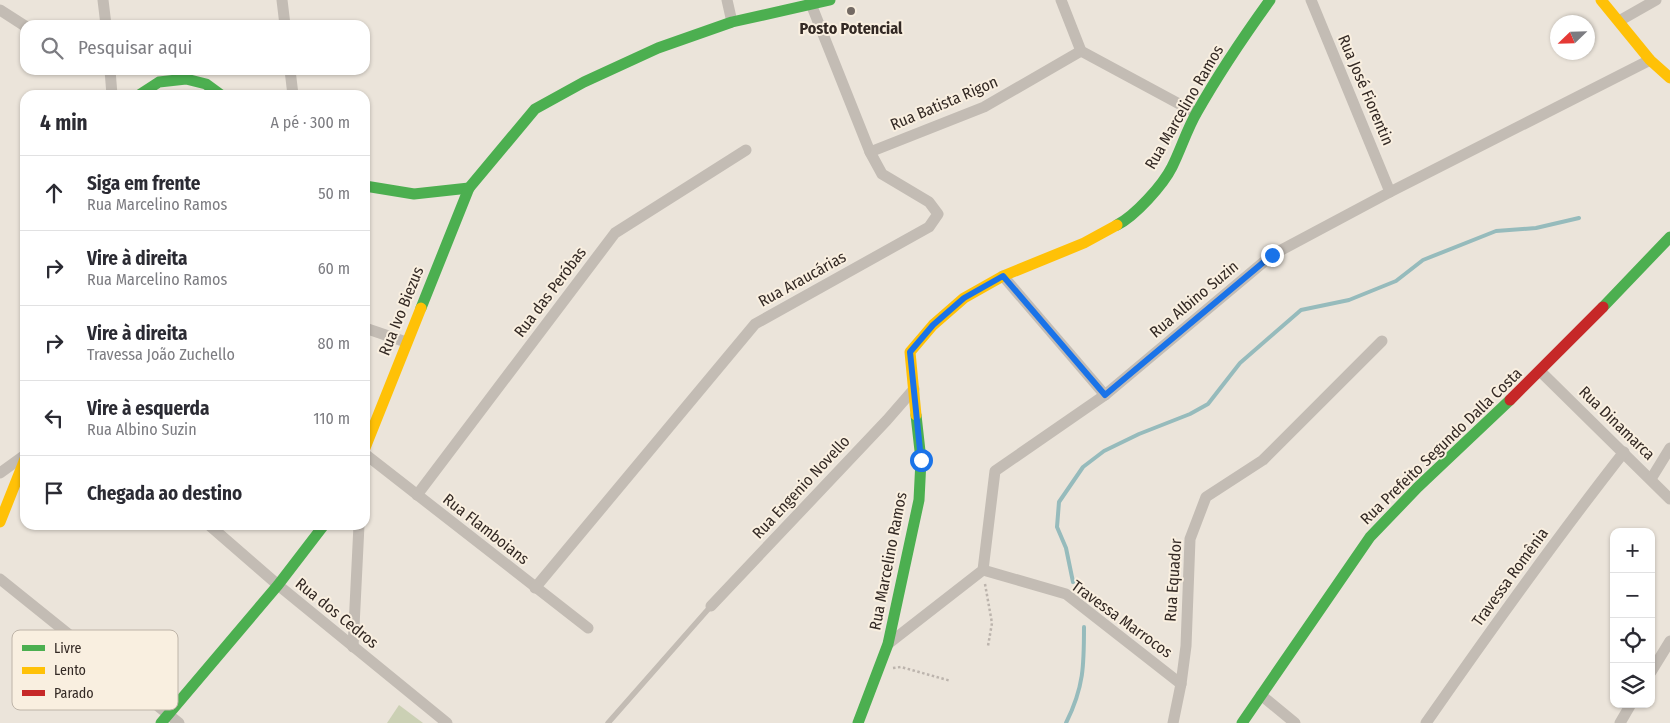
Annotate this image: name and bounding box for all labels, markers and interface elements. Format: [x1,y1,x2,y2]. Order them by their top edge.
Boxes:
marker: Posto Potencial [845,5,857,17]
north arrow [1550,15,1595,60]
place label: Posto Potencial [800,19,903,38]
search box [20,20,370,75]
street label: Rua José Fiorentin [1334,32,1398,148]
icon: search [38,34,66,62]
text: Pesquisar aqui [78,36,192,59]
street label: Rua Marcelino Ramos [1141,41,1227,173]
street label: Rua Batista Rigon [887,72,1001,134]
text: 4 min [40,110,88,136]
text: A pé · 300 m [271,113,350,132]
text: Siga em frente [87,172,201,195]
icon: ahead [40,179,68,207]
text: 50 m [318,184,350,203]
text: Rua Marcelino Ramos [87,195,227,214]
street label: Rua das Peróbas [510,243,590,341]
route end [1261,244,1284,267]
text: Vire à direita [87,247,188,270]
street label: Rua Araucárias [755,247,849,311]
icon: right [40,254,68,282]
street label: Rua Albino Suzin [1146,257,1242,341]
text: 60 m [318,259,350,278]
street label: Rua Ivo Biezus [375,264,427,358]
text: Rua Marcelino Ramos [87,270,227,289]
text: Vire à direita [87,322,188,345]
icon: right [40,329,68,357]
text: 80 m [318,334,350,353]
text: Travessa João Zuchello [87,345,235,364]
street label: Rua Prefeito Segundo Dalla Costa [1356,364,1526,528]
street label: Rua Dinamarca [1575,382,1659,464]
text: Vire à esquerda [87,397,209,420]
icon: left [40,404,68,432]
text: 110 m [313,409,350,428]
text: Rua Albino Suzin [87,420,197,439]
street label: Rua Engenio Novello [748,431,854,543]
route start [910,449,933,472]
icon: arrive [40,479,68,507]
text: Chegada ao destino [87,482,242,505]
street label: Rua Flamboians [439,490,533,569]
street label: Rua Marcelino Ramos [865,490,911,632]
street label: Travessa Romênia [1468,524,1552,630]
map controls [1610,528,1655,708]
button: + [1610,528,1655,573]
street label: Rua Equador [1161,537,1185,622]
button: − [1610,573,1655,618]
street label: Rua dos Cedros [292,574,382,652]
street label: Travessa Marrocos [1068,576,1176,662]
button: locate [1610,618,1655,663]
legend [12,630,178,710]
text: Livre [54,640,81,657]
text: Lento [54,662,86,679]
button: layers [1610,663,1655,708]
text: Parado [54,685,94,702]

